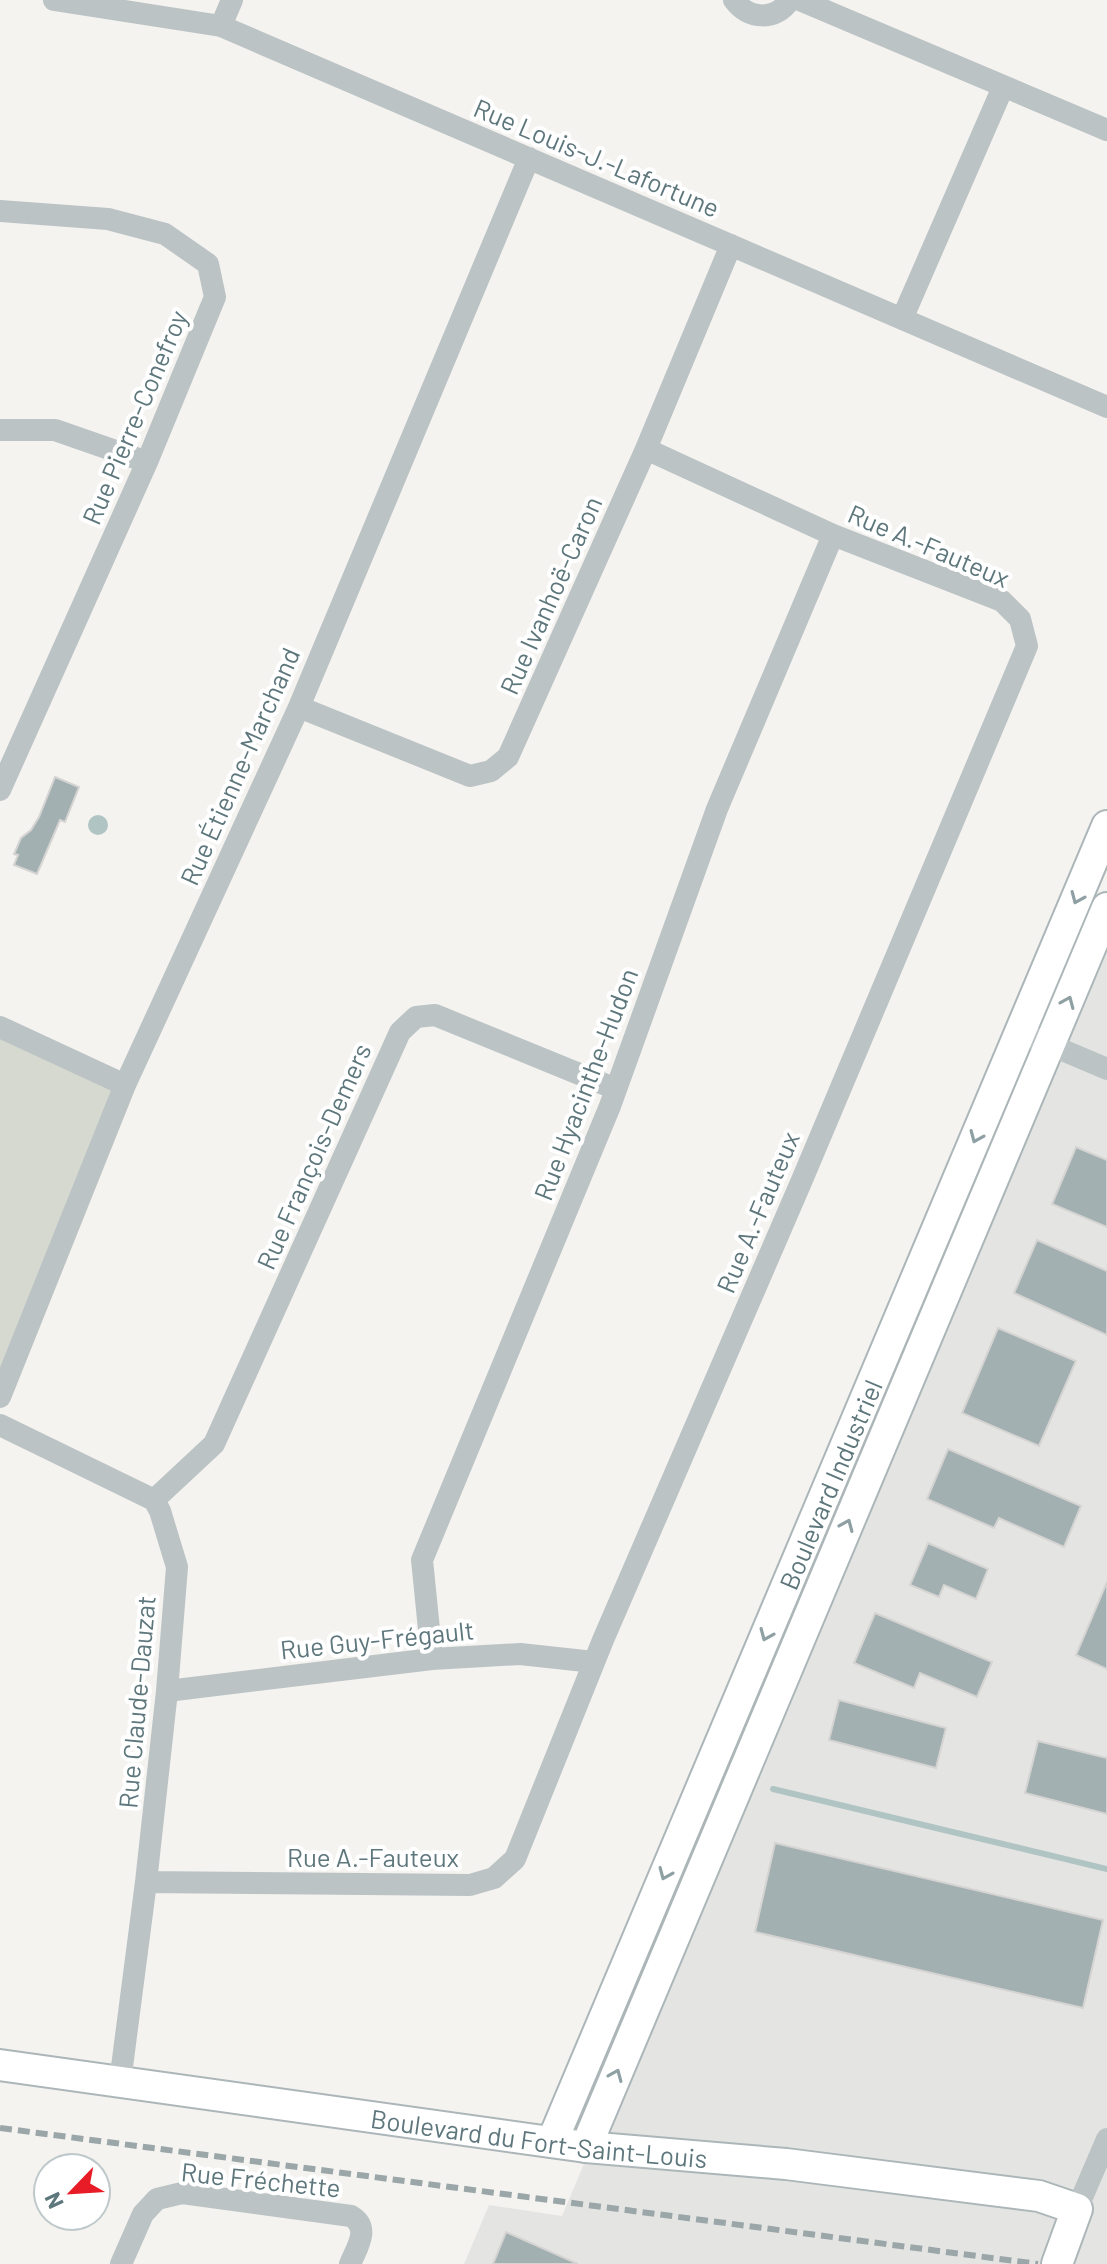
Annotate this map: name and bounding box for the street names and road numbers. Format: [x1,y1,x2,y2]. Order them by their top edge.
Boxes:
street label: Rue Louis-J.-Lafortune [470,91,724,223]
street label: Rue Pierre-Conefroy [75,305,193,529]
street label: Rue Ivanhoë-Caron [492,491,608,699]
street label: Rue A.-Fauteux [844,497,1014,593]
street label: Rue Étienne-Marchand [173,642,305,890]
street label: Rue Hyacinthe-Hudon [526,964,644,1204]
street label: Rue François-Demers [249,1038,377,1274]
street label: Rue A.-Fauteux [709,1127,805,1297]
street label: Boulevard Industriel [772,1375,887,1594]
street label: Rue Claude-Dauzat [111,1594,161,1810]
street label: Rue Guy-Frégault [279,1613,475,1665]
street label: Rue A.-Fauteux [287,1841,459,1872]
street label: Boulevard du Fort-Saint-Louis [369,2102,709,2173]
street label: Rue Fréchette [180,2155,342,2203]

